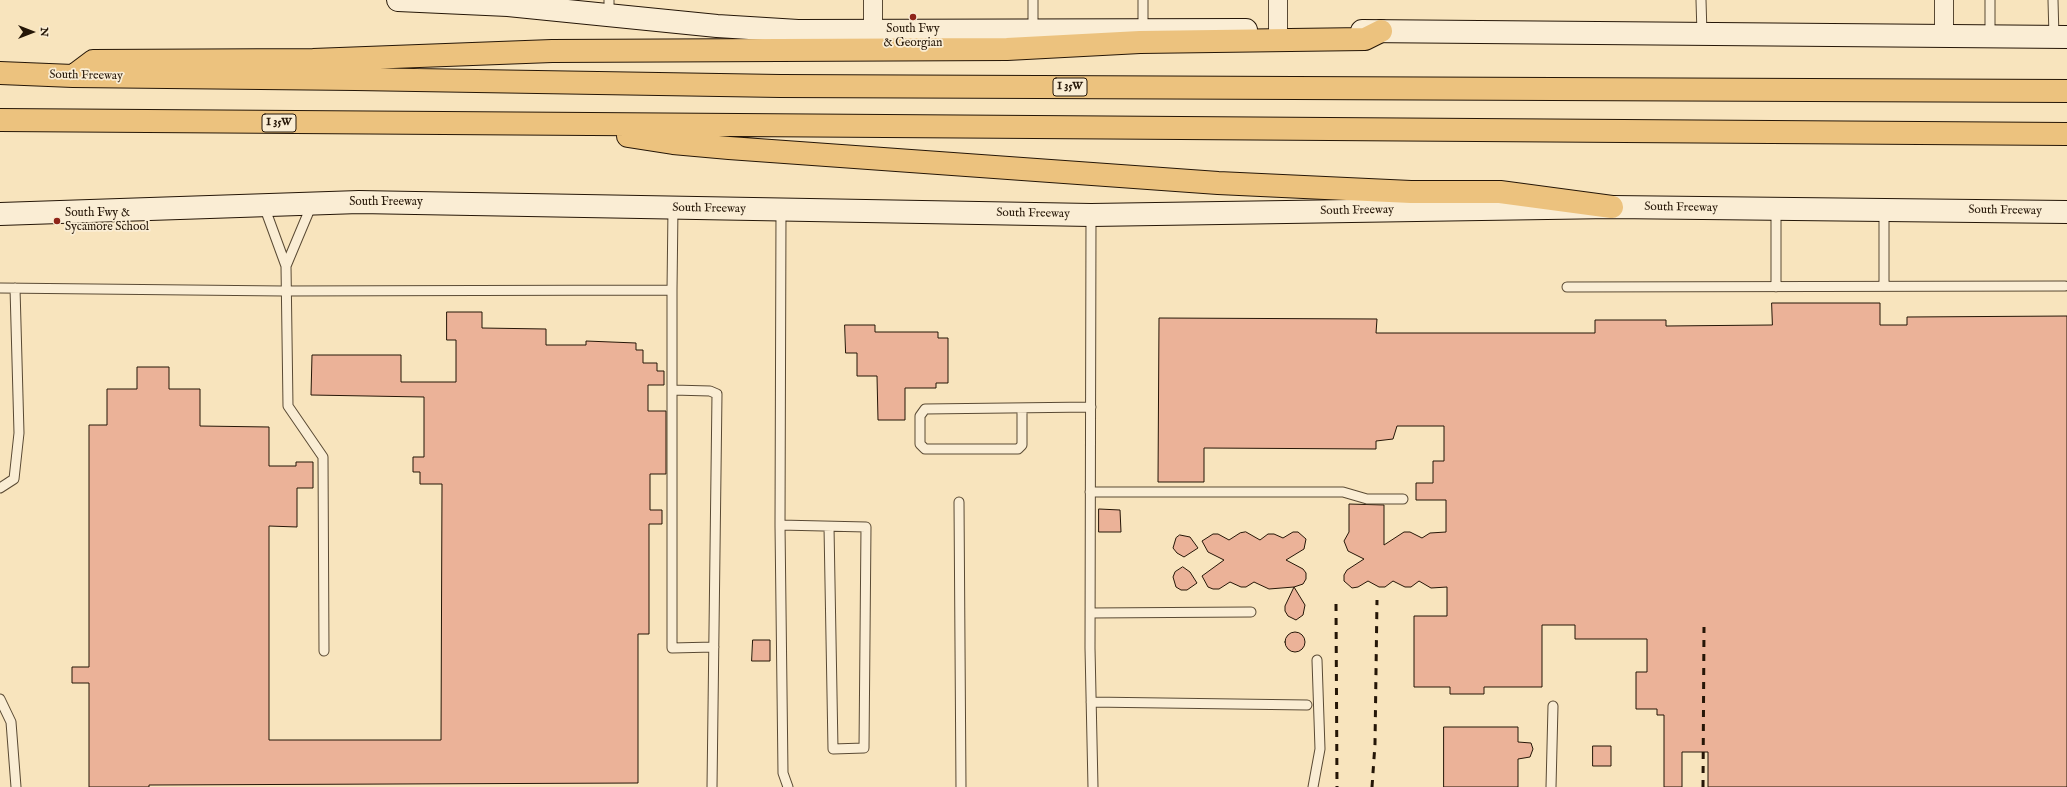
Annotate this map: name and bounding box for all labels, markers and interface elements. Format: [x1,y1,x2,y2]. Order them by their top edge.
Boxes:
north arrow [12,12,52,52]
marker: South Fwy & Georgian [908,12,918,22]
place label: South Fwy & Georgian [884,23,942,51]
text: N [37,27,51,37]
street label: South Freeway [49,68,123,84]
road number: I 35W [1053,78,1087,96]
road number: I 35W [262,114,296,132]
street label: South Freeway [349,196,423,210]
street label: South Freeway [1644,200,1718,216]
street label: South Freeway [672,201,746,217]
street label: South Freeway [1320,203,1394,219]
street label: South Freeway [1968,203,2042,219]
street label: South Freeway [996,206,1070,222]
place label: South Fwy & Sycamore School [65,207,149,235]
marker: South Fwy & Sycamore School [52,216,62,226]

